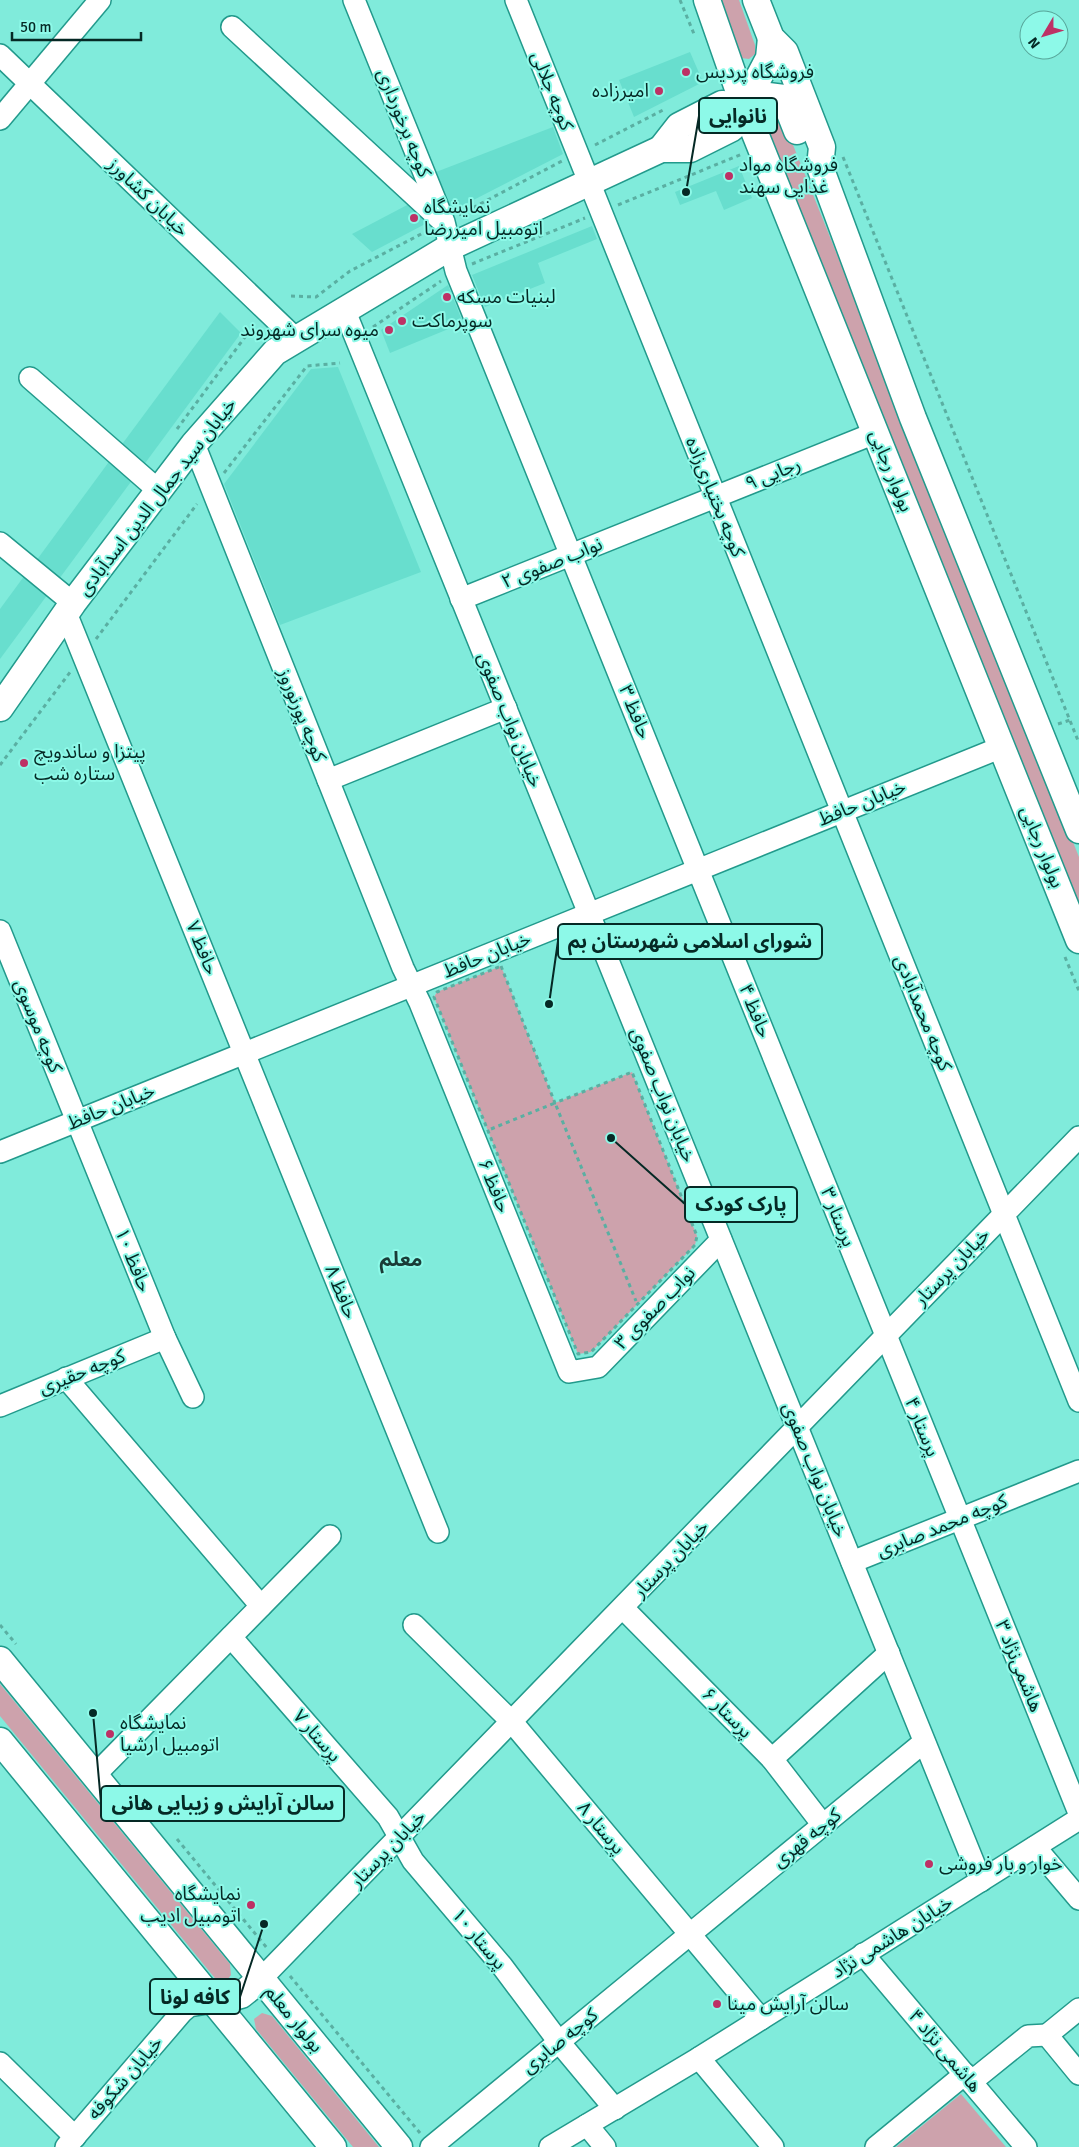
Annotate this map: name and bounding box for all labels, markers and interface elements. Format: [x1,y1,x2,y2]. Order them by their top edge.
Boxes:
scale bar [12,10,141,42]
north arrow [1019,10,1069,60]
text: 50 m [20,18,51,36]
text: N [1024,34,1044,52]
street label: کوچه جلالی [525,48,579,135]
place label: فروشگاه پردیس [696,60,814,84]
street label: کوچه برخورداری [371,65,437,182]
marker: فروشگاه پردیس [680,66,692,78]
place label: امیرزاده [592,79,649,103]
marker: امیرزاده [653,85,665,97]
callout: نانوایی [699,98,777,133]
text: نانوایی [709,104,767,129]
street label: خیابان کشاورز [102,152,194,242]
place label: فروشگاه مواد غذایی سهند [739,153,838,199]
marker: فروشگاه مواد غذایی سهند [723,170,735,182]
place label: نمایشگاه اتومبیل امیررضا [424,195,543,241]
marker: نمایشگاه اتومبیل امیررضا [408,212,420,224]
place label: لبنیات مسکه [457,285,556,309]
marker: لبنیات مسکه [441,291,453,303]
place label: سوپرماکت [412,309,492,333]
marker: سوپرماکت [396,315,408,327]
place label: میوه سرای شهروند [240,318,379,342]
marker: میوه سرای شهروند [383,324,395,336]
street label: خیابان سید جمال الدین اسدآبادی [72,393,242,601]
street label: بولوار رجایی [864,427,918,515]
street label: کوچه بختیاری‌زاده [680,433,750,562]
street label: رجایی ۹ [742,452,804,496]
street label: نواب صفوی ۲ [498,532,606,594]
street label: خیابان نواب صفوی [472,649,548,791]
street label: کوچه پورنوروز [272,664,332,767]
street label: حافظ ۳ [613,682,657,742]
place label: پیتزا و ساندویچ ستاره شب [34,740,146,786]
marker: پیتزا و ساندویچ ستاره شب [18,757,30,769]
street label: خیابان حافظ [815,775,909,831]
street label: بولوار رجایی [1015,803,1069,891]
street label: حافظ ۷ [180,918,224,978]
callout: شورای اسلامی شهرستان بم [558,924,822,959]
street label: خیابان حافظ [440,927,534,983]
text: شورای اسلامی شهرستان بم [568,929,812,956]
street label: کوچه محمدآبادی [889,951,958,1076]
street label: کوچه موسوی [8,976,68,1077]
street label: حافظ ۴ [733,981,777,1041]
street label: خیابان نواب صفوی [625,1024,701,1166]
street label: خیابان حافظ [64,1079,158,1135]
street label: حافظ ۶ [472,1156,516,1216]
street label: پرستار ۳ [815,1184,861,1250]
callout: پارک کودک [685,1187,797,1222]
text: پارک کودک [695,1192,787,1218]
street label: خیابان پرستار [908,1223,995,1312]
street label: حافظ ۱۰ [109,1224,157,1296]
district label: معلم [380,1247,422,1274]
street label: نواب صفوی ۳ [609,1261,701,1355]
street label: حافظ ۸ [319,1262,363,1322]
street label: کوچه حقیری [35,1343,130,1400]
street label: پرستار ۴ [899,1394,945,1460]
street label: خیابان نواب صفوی [777,1399,853,1541]
street label: کوچه محمد صابری [873,1488,1012,1563]
street label: خیابان پرستار [627,1515,714,1604]
street label: هاشمی‌نژاد ۳ [990,1616,1048,1716]
street label: پرستار ۶ [696,1683,757,1744]
street label: پرستار ۷ [287,1705,346,1767]
place label: نمایشگاه اتومبیل ارشیا [120,1711,219,1757]
marker: نمایشگاه اتومبیل ارشیا [104,1728,116,1740]
callout: سالن آرایش و زیبایی هانی [101,1786,344,1821]
text: سالن آرایش و زیبایی هانی [112,1791,334,1816]
street label: پرستار ۸ [572,1796,630,1860]
street label: کوچه قهری [768,1802,847,1873]
street label: خیابان پرستار [344,1805,431,1894]
place label: خوار و بار فروشی [939,1852,1063,1876]
marker: خوار و بار فروشی [923,1858,935,1870]
place label: نمایشگاه اتومبیل ادیب [140,1882,241,1928]
street label: خیابان هاشمی نژاد [827,1890,957,1984]
marker: نمایشگاه اتومبیل ادیب [245,1899,257,1911]
street label: پرستار ۱۰ [446,1903,512,1975]
callout: کافه لونا [150,1979,240,2014]
street label: بولوار معلم [258,1980,328,2059]
text: کافه لونا [160,1985,231,2010]
place label: سالن آرایش مینا [727,1992,849,2016]
marker: سالن آرایش مینا [711,1998,723,2010]
street label: کوچه صابری [517,2002,604,2079]
street label: هاشمی نژاد ۴ [903,2004,987,2098]
street label: خیابان شکوفه [82,2031,168,2125]

